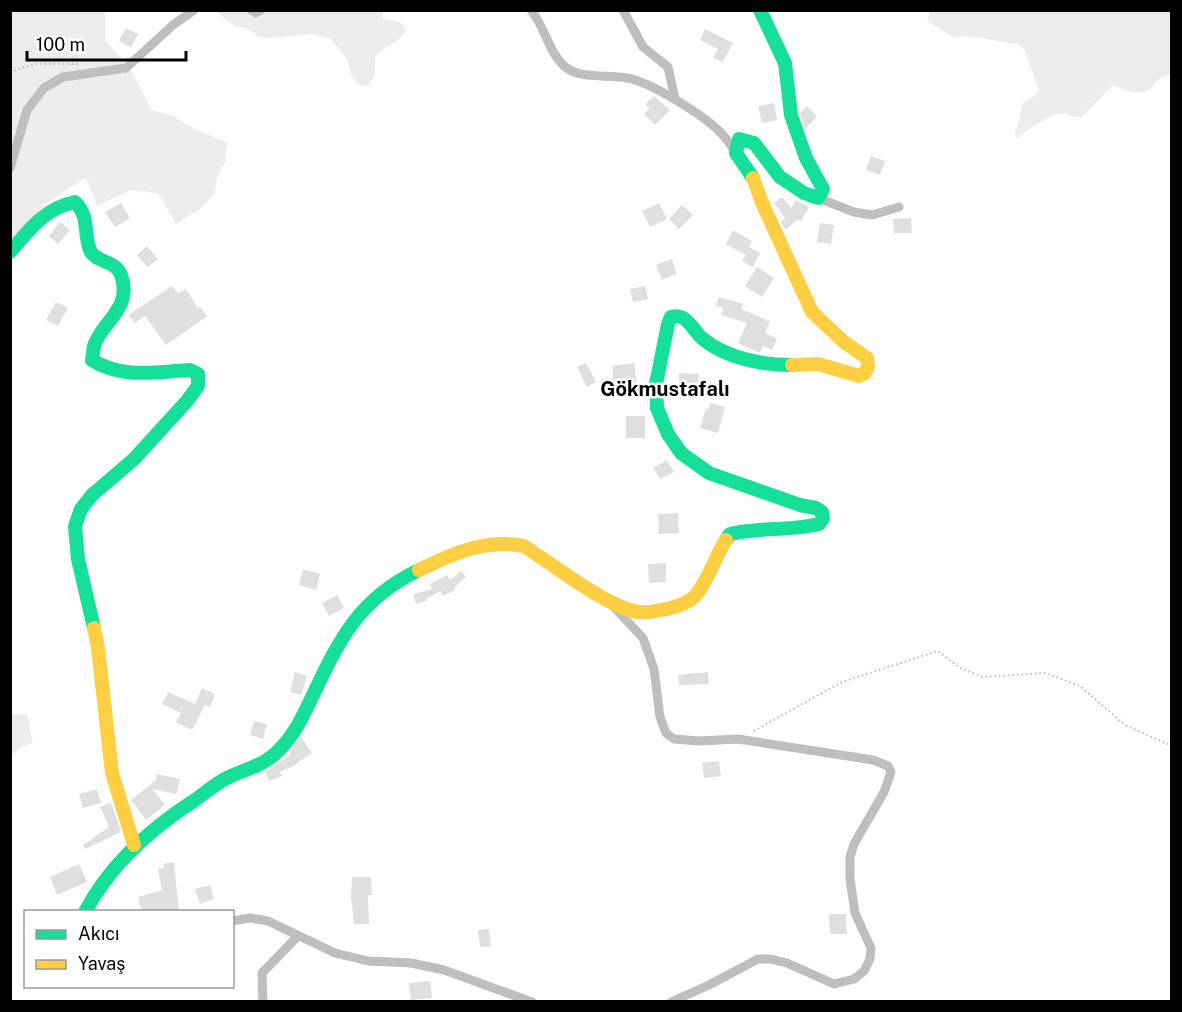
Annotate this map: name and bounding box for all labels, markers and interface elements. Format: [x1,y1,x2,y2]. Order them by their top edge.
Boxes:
scale bar [27,24,186,62]
text: 100 m [36,34,85,55]
district label: Gökmustafalı [600,377,730,401]
legend [24,910,234,988]
text: Akıcı [78,923,119,944]
text: Yavaş [78,953,125,974]

